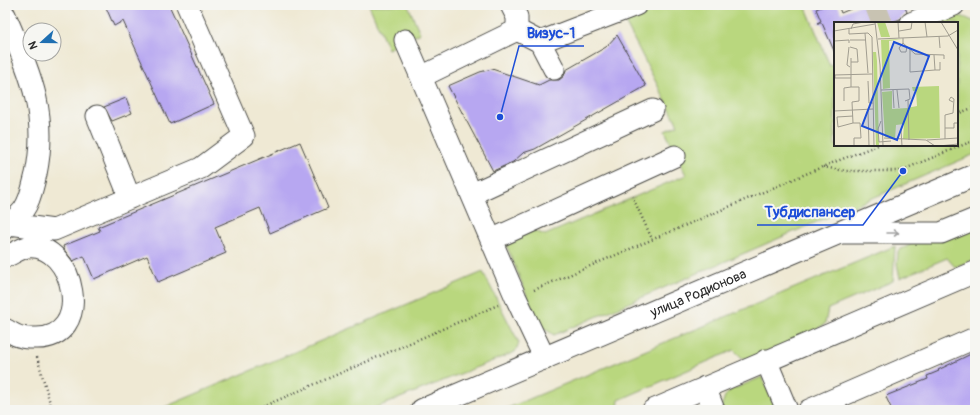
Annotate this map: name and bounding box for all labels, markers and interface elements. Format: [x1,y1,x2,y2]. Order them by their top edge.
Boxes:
callout: Визус-1 [519,19,584,46]
north arrow [22,22,62,62]
inset map [834,22,958,146]
text: Визус-1 [527,24,575,43]
text: N [26,39,41,51]
callout: Тубдиспансер [757,198,863,225]
text: Тубдиспансер [764,203,855,222]
one-way arrow [886,229,899,237]
street label: улица Родионова [647,265,749,321]

